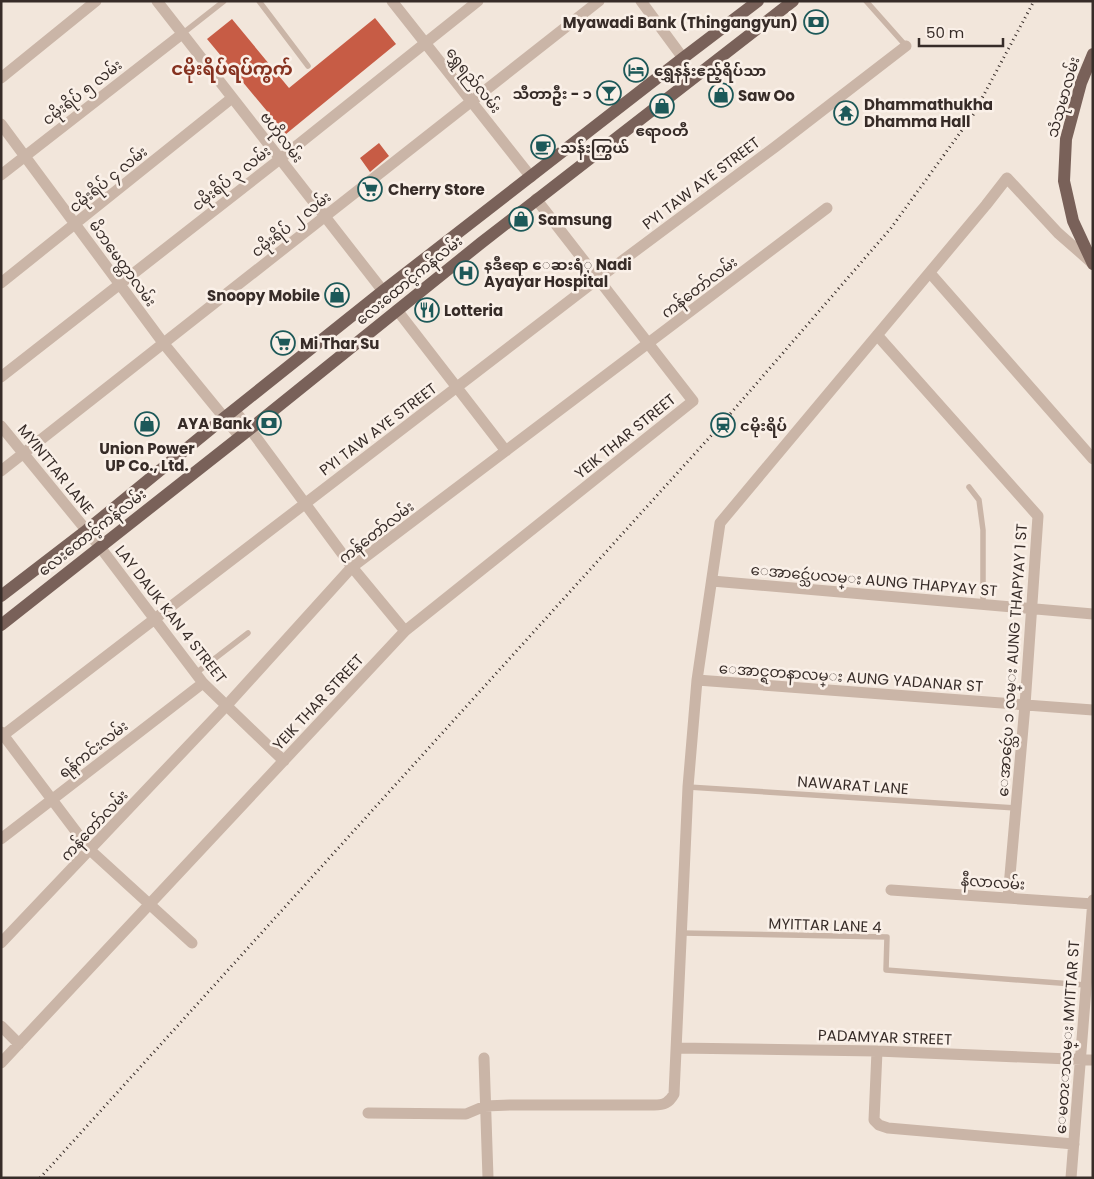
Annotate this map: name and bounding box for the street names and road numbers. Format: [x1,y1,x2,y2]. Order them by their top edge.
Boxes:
street label: ရွှေရည်လမ်း [440,42,507,119]
street label: ငမိုးရိပ် ၅ လမ်း [38,54,127,131]
street label: သံသုမာလမ်း [1041,54,1086,140]
street label: ဗဟိုလမ်း [254,107,309,168]
street label: PYI TAW AYE STREET [638,132,764,234]
street label: ငမိုးရိပ် ၃ လမ်း [187,140,276,217]
street label: ငမိုးရိပ် ၄ လမ်း [64,141,153,219]
street label: ငမိုးရိပ် ၂ လမ်း [247,186,336,263]
street label: မိဘမေတ္တာလမ်း [83,215,162,312]
street label: လေးထောင့်ကန်လမ်း [351,230,468,331]
street label: ကန်တော်လမ်း [657,251,743,324]
street label: PYI TAW AYE STREET [315,378,441,480]
street label: YEIK THAR STREET [570,389,680,483]
street label: MYINTTAR LANE [13,420,99,518]
street label: လေးထောင့်ကန်လမ်း [34,483,152,582]
street label: ကန်တော်လမ်း [334,496,419,570]
street label: ေအာင္သေဴပ ၁ လမ္း AUNG THAPYAY 1 ST [992,523,1034,797]
street label: LAY DAUK KAN 4 STREET [110,541,232,687]
street label: ေအာင္သေဴပလမ္း AUNG THAPYAY ST [750,559,998,603]
street label: YEIK THAR STREET [268,649,368,755]
street label: ေအာင္ရတနာလမ္း AUNG YADANAR ST [718,657,984,699]
street label: ရန်ကင်းလမ်း [54,715,133,784]
street label: NAWARAT LANE [797,771,909,799]
street label: ကန်တော်လမ်း [55,785,134,867]
street label: နီလာလမ်း [960,869,1026,897]
street label: MYITTAR LANE 4 [768,913,882,937]
street label: ေမတၩာလမ္း MYITTAR ST [1050,939,1086,1135]
street label: PADAMYAR STREET [818,1024,952,1050]

